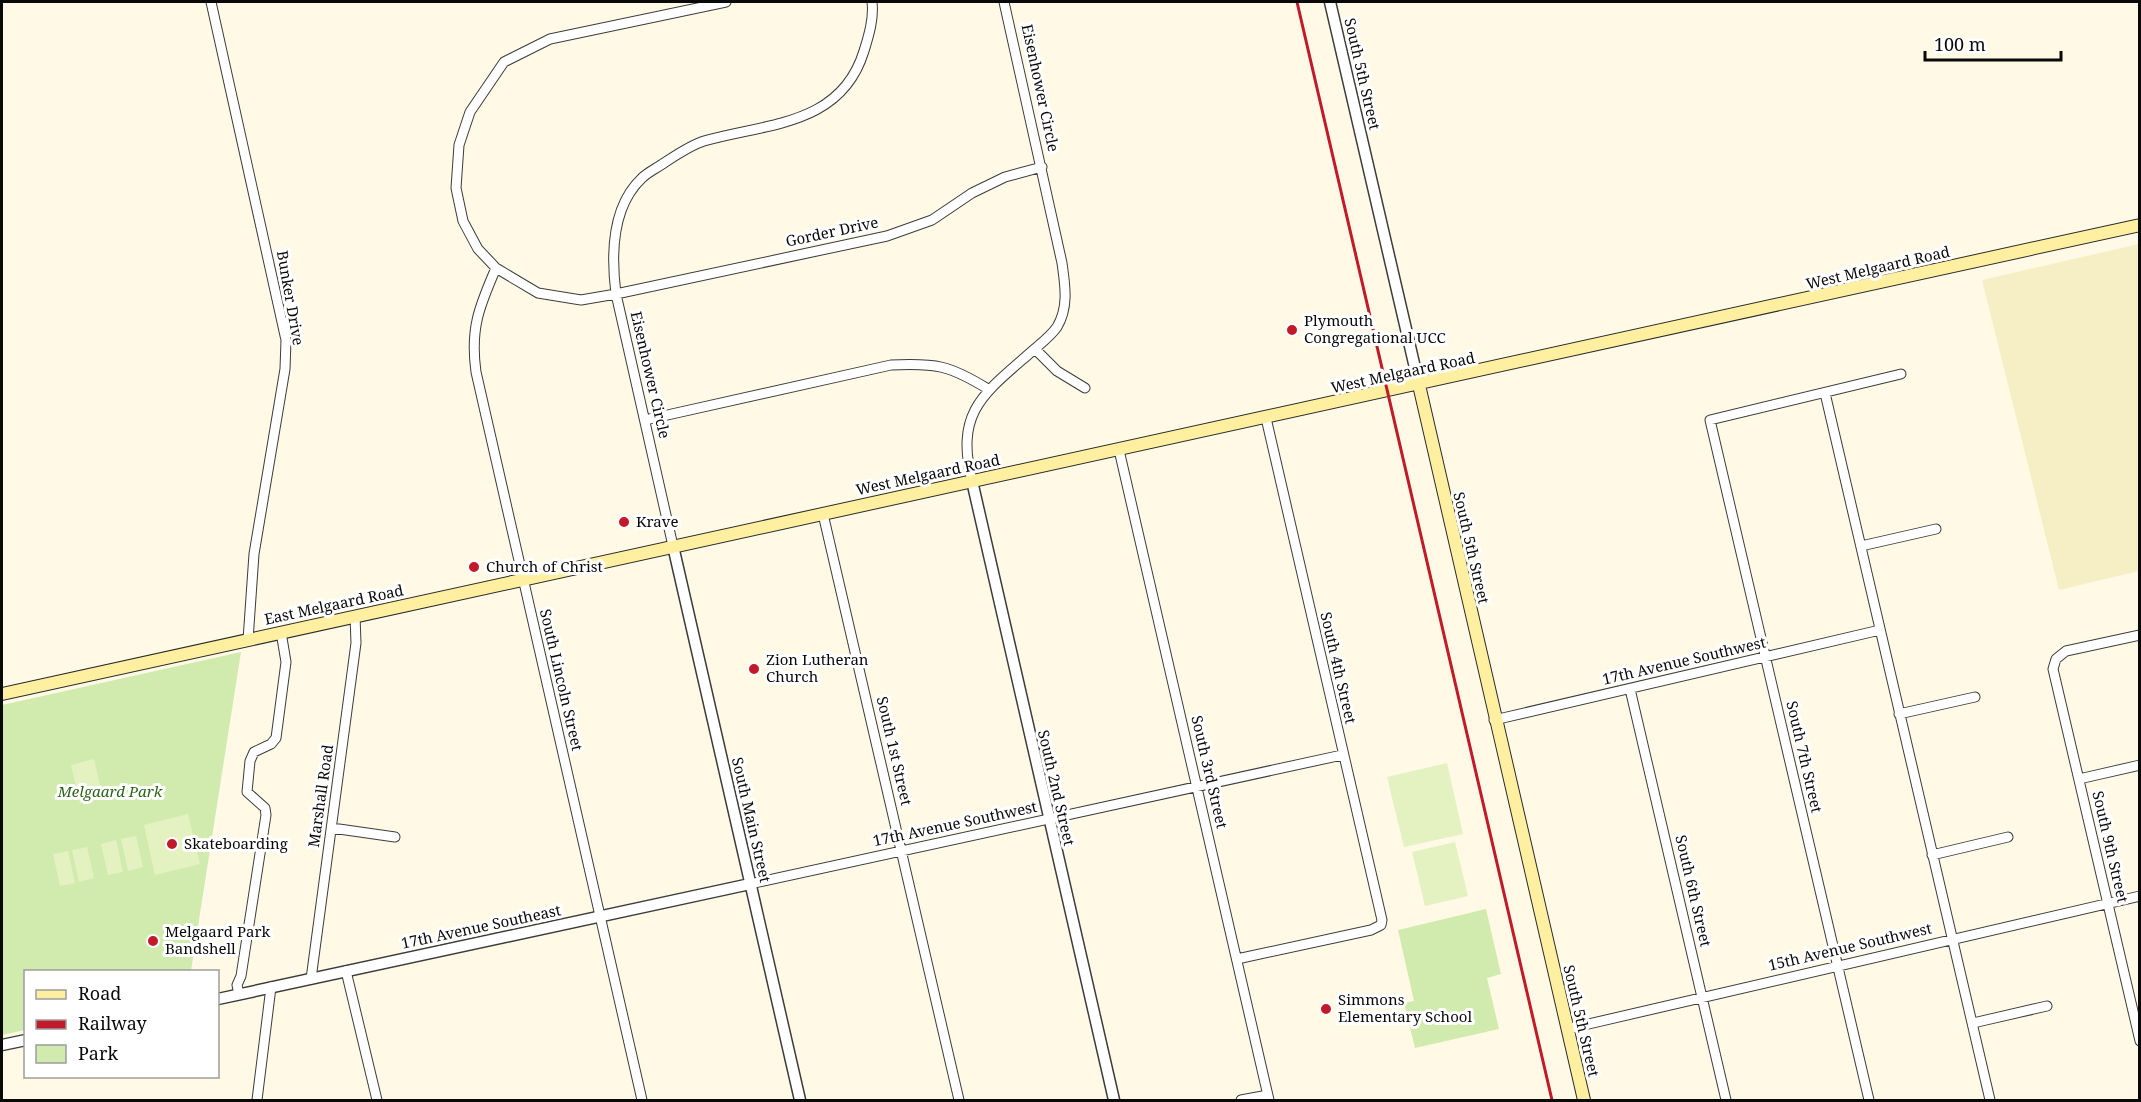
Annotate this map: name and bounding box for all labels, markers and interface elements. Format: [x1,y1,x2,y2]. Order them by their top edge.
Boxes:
street label: South 5th Street [1340,16,1386,132]
street label: Eisenhower Circle [1018,22,1064,153]
scale bar [1925,24,2062,62]
text: 100 m [1934,32,1986,56]
street label: Gorder Drive [784,211,880,251]
street label: West Melgaard Road [1804,241,1952,293]
street label: Bunker Drive [273,249,309,347]
street label: Eisenhower Circle [627,309,675,440]
place label: Plymouth Congregational UCC [1304,310,1446,347]
marker: Plymouth Congregational UCC [1285,323,1299,337]
street label: West Melgaard Road [1329,347,1477,397]
street label: West Melgaard Road [854,449,1002,499]
street label: South 5th Street [1449,490,1495,606]
place label: Krave [636,511,678,531]
marker: Krave [617,515,631,529]
place label: Church of Christ [486,556,603,576]
marker: Church of Christ [467,560,481,574]
street label: East Melgaard Road [262,580,405,629]
street label: South Lincoln Street [536,607,588,753]
street label: South 4th Street [1316,610,1362,726]
street label: 17th Avenue Southwest [1600,631,1767,689]
place label: Zion Lutheran Church [766,649,869,686]
marker: Zion Lutheran Church [747,662,761,676]
street label: South 1st Street [873,694,917,807]
street label: South 7th Street [1782,699,1828,815]
street label: South 3rd Street [1187,713,1233,830]
street label: South 2nd Street [1034,728,1080,848]
street label: Marshall Road [303,743,337,849]
street label: South Main Street [728,755,776,884]
park label: Melgaard Park [57,781,163,801]
street label: South 9th Street [2088,789,2134,905]
street label: 17th Avenue Southwest [871,796,1039,850]
place label: Skateboarding [184,833,288,853]
street label: South 6th Street [1671,833,1717,949]
marker: Skateboarding [165,837,179,851]
street label: 17th Avenue Southeast [399,899,562,953]
street label: 15th Avenue Southwest [1766,917,1933,975]
place label: Melgaard Park Bandshell [165,921,270,958]
marker: Melgaard Park Bandshell [146,934,160,948]
street label: South 5th Street [1559,963,1605,1079]
legend [24,970,219,1078]
text: Road [78,981,121,1005]
place label: Simmons Elementary School [1338,989,1472,1026]
marker: Simmons Elementary School [1319,1002,1333,1016]
text: Railway [78,1011,148,1035]
text: Park [78,1041,118,1065]

